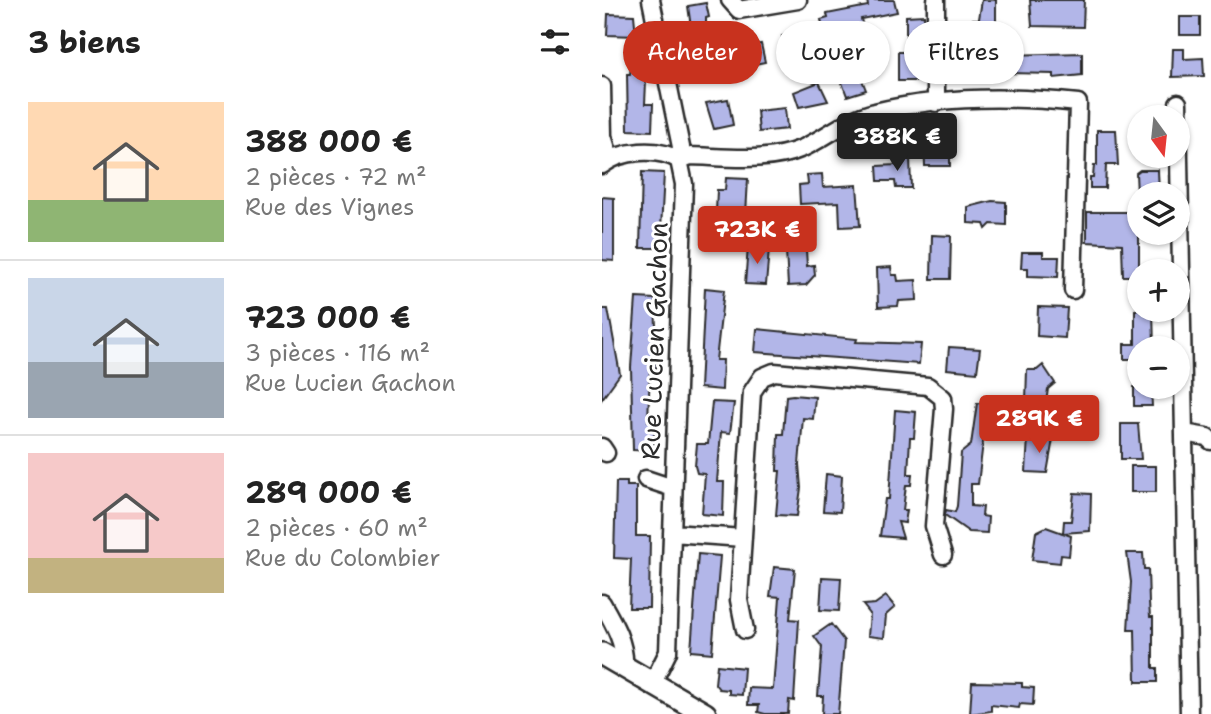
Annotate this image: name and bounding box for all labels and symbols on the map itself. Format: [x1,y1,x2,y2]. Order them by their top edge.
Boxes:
north arrow [1127,105,1190,168]
pin: 388K € [840,114,954,173]
pin: 723K € [700,206,814,266]
street label: Rue Lucien Gachon [632,221,676,461]
pin: 289K € [982,396,1096,455]

